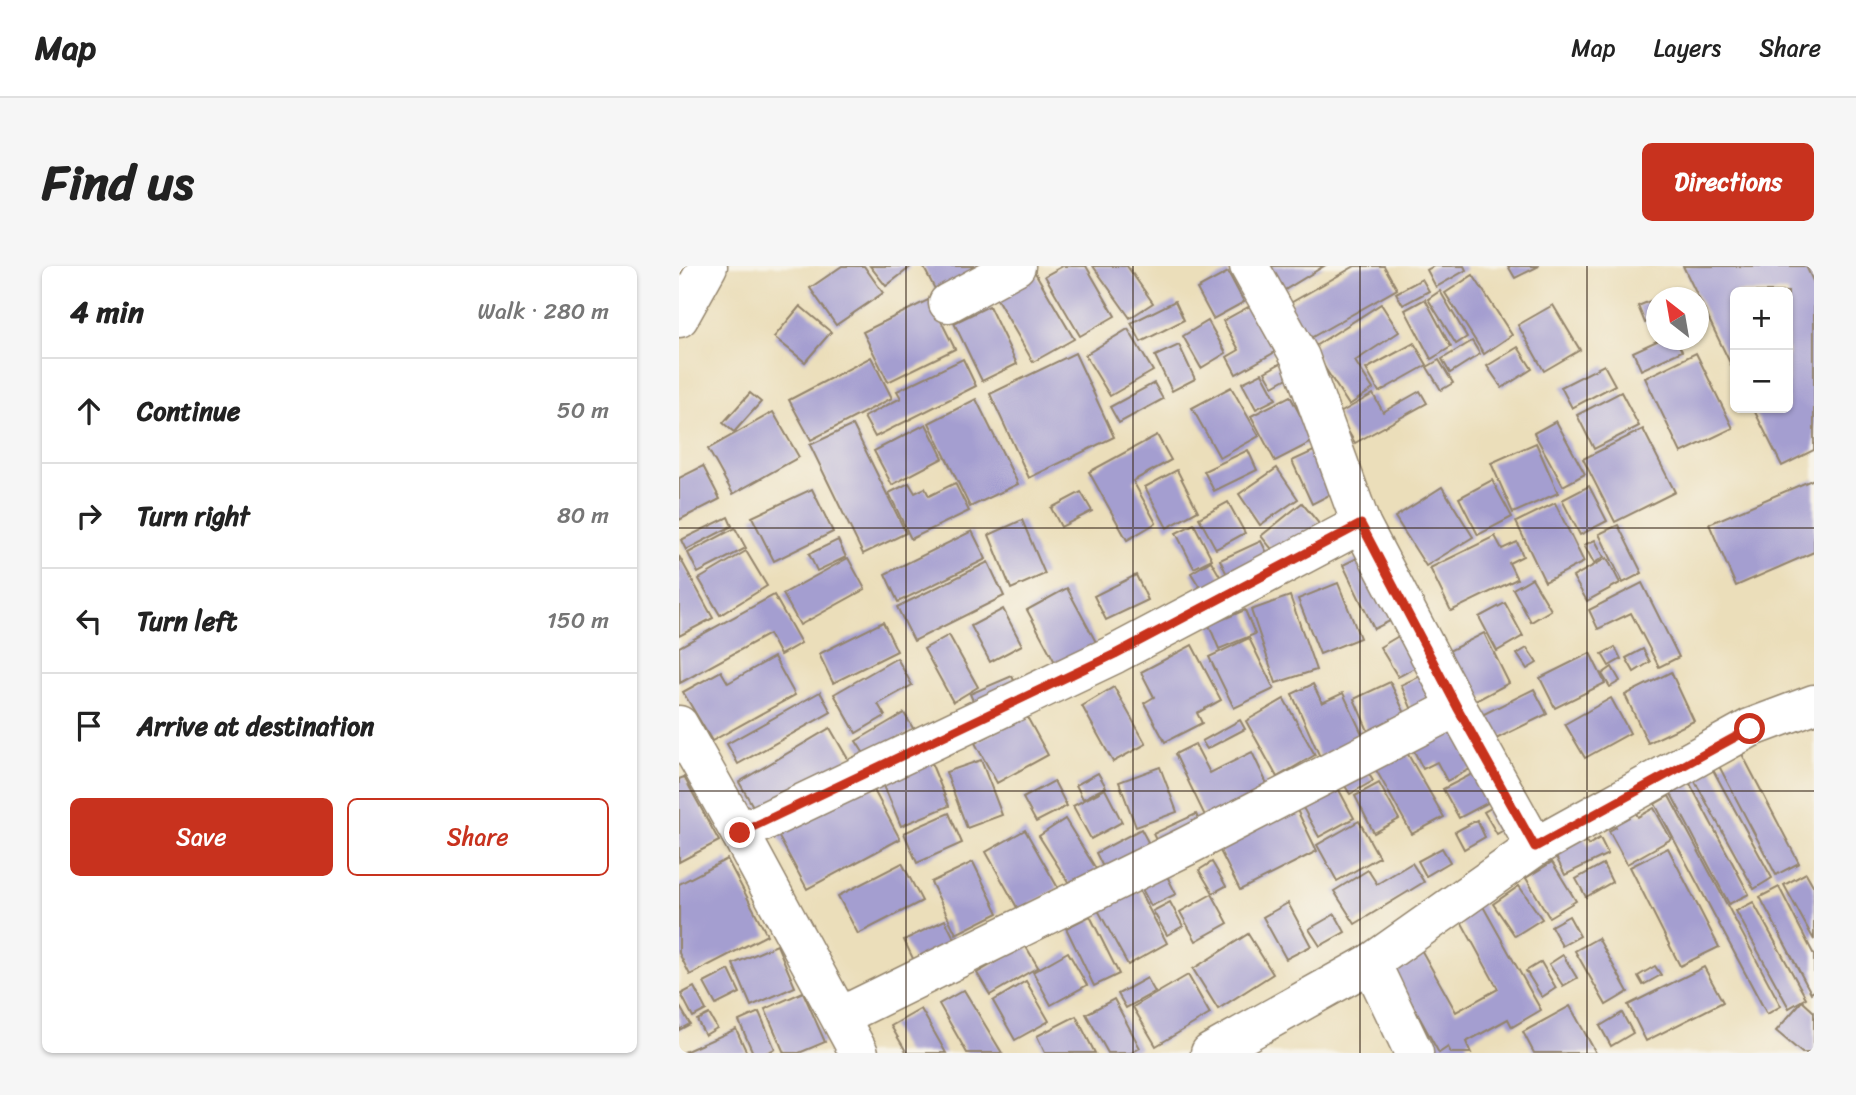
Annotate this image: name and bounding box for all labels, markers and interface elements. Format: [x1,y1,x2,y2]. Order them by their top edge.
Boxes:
text: Map [35,19,96,77]
text: Map [1571,27,1616,69]
text: Layers [1654,27,1721,69]
text: Share [1759,27,1821,69]
text: Find us [42,139,194,226]
button: Directions [1642,143,1814,221]
text: 4 min [70,285,144,339]
north arrow [1646,287,1709,350]
map controls [1730,287,1793,413]
button: + [1730,287,1793,350]
text: Walk · 280 m [478,291,609,332]
button: − [1730,350,1793,413]
text: Continue [137,388,240,434]
text: 50 m [557,390,609,431]
icon: ahead [70,392,108,430]
text: Turn right [137,493,250,539]
text: 80 m [557,495,609,536]
icon: right [70,497,108,535]
text: Turn left [137,598,237,644]
text: 150 m [547,600,609,641]
icon: left [70,602,108,640]
text: Arrive at destination [137,703,374,749]
icon: arrive [70,707,108,745]
route start [1734,713,1765,744]
button: Save [70,798,333,876]
button: Share [347,798,609,876]
route end [724,817,755,848]

